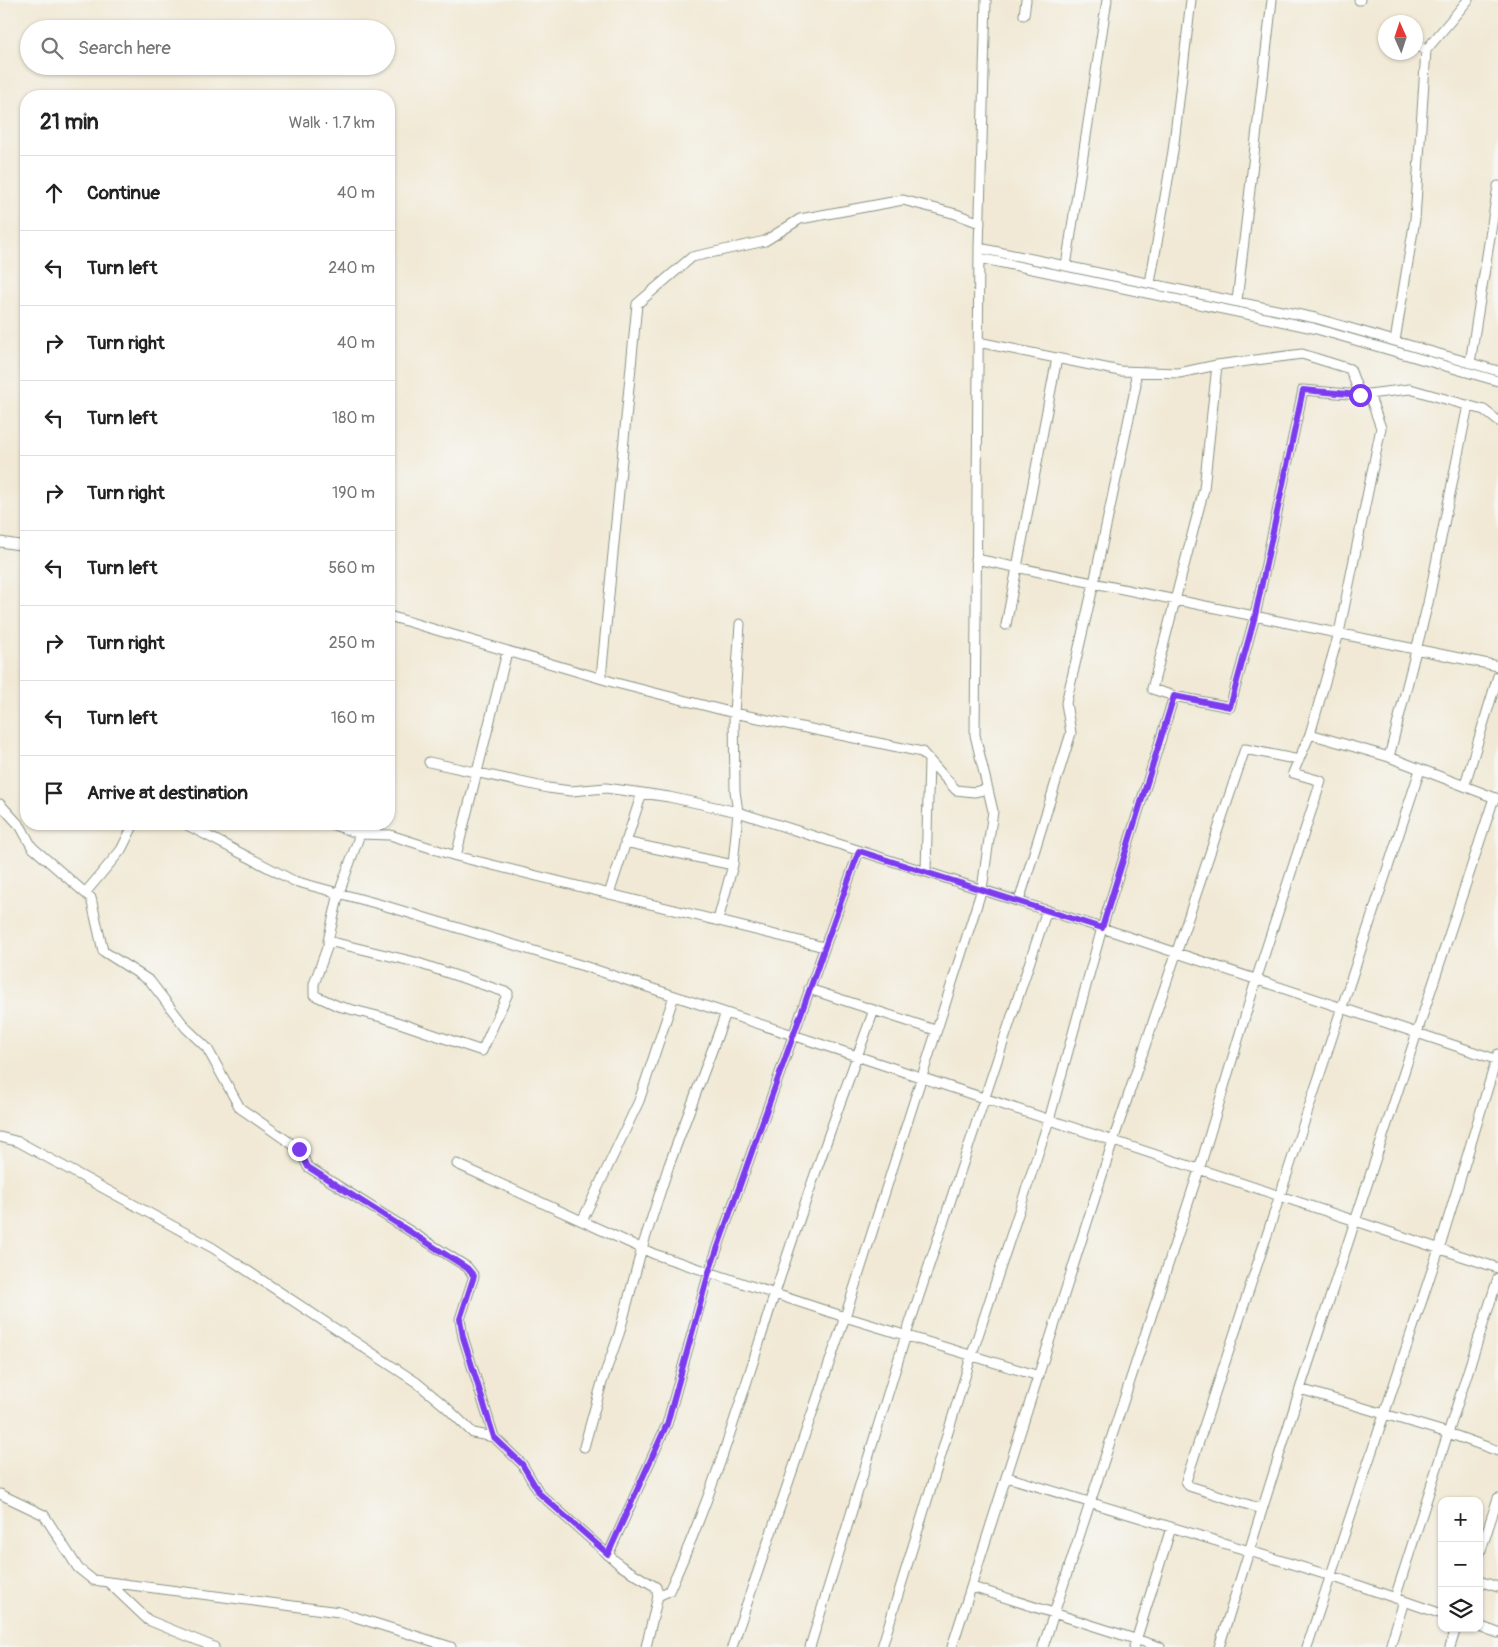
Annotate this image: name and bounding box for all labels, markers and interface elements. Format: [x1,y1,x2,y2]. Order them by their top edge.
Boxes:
north arrow [1378,15,1423,60]
search box [20,20,395,75]
icon: search [38,34,66,62]
text: Search here [78,36,171,60]
text: 21 min [40,109,99,136]
text: Walk · 1.7 km [289,113,375,133]
icon: ahead [40,179,68,207]
text: Continue [87,181,160,205]
text: 40 m [337,183,375,203]
icon: left [40,254,68,282]
text: Turn left [87,256,157,280]
text: 240 m [328,258,375,278]
icon: right [40,329,68,357]
text: Turn right [87,331,165,355]
text: 40 m [337,333,375,353]
route start [1349,384,1372,407]
icon: left [40,404,68,432]
text: Turn left [87,406,157,430]
text: 180 m [332,408,375,428]
icon: right [40,479,68,507]
text: Turn right [87,481,165,505]
text: 190 m [332,483,375,503]
icon: left [40,554,68,582]
text: Turn left [87,556,157,580]
text: 560 m [328,558,375,578]
icon: right [40,629,68,657]
text: Turn right [87,631,165,655]
text: 250 m [329,633,375,653]
icon: left [40,704,68,732]
text: Turn left [87,706,157,730]
text: 160 m [331,708,375,728]
icon: arrive [40,779,68,807]
text: Arrive at destination [87,781,248,805]
route end [288,1138,311,1161]
map controls [1438,1497,1483,1632]
button: + [1438,1497,1483,1542]
button: − [1438,1542,1483,1587]
button: layers [1438,1587,1483,1632]

